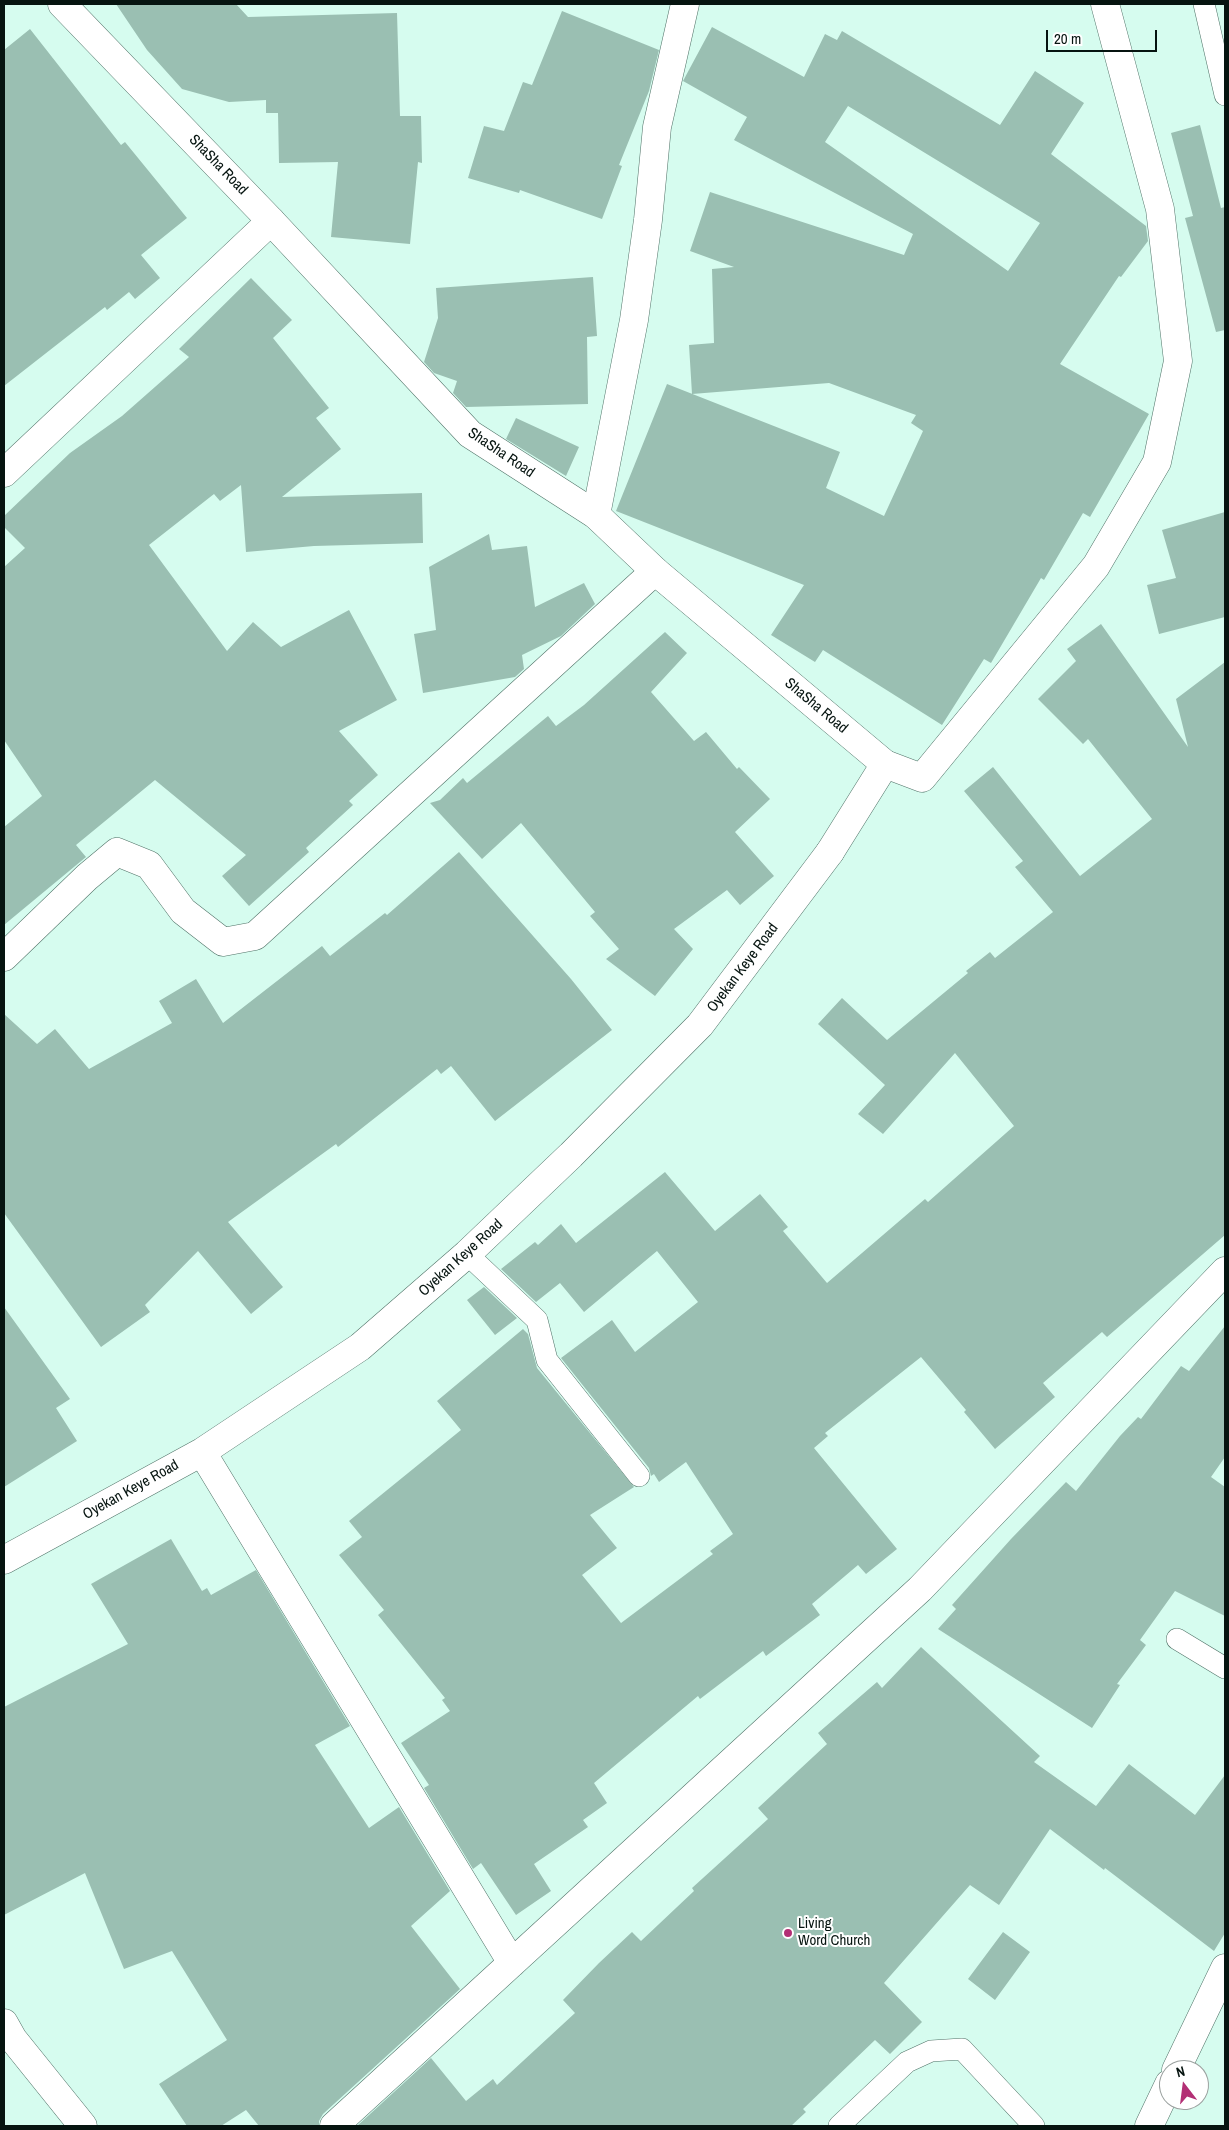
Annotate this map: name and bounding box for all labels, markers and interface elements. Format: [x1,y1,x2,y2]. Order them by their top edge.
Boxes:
scale bar [1049,20,1160,52]
text: 20 m [1054,28,1081,49]
street label: ShaSha Road [185,131,251,199]
street label: ShaSha Road [464,424,538,482]
street label: ShaSha Road [781,674,851,738]
street label: Oyekan Keye Road [704,920,782,1016]
street label: Oyekan Keye Road [415,1216,507,1300]
street label: Oyekan Keye Road [80,1456,182,1524]
place label: Living Word Church [798,1915,870,1950]
marker: Living Word Church [782,1927,794,1939]
north arrow [1159,2060,1209,2110]
text: N [1174,2062,1187,2081]

